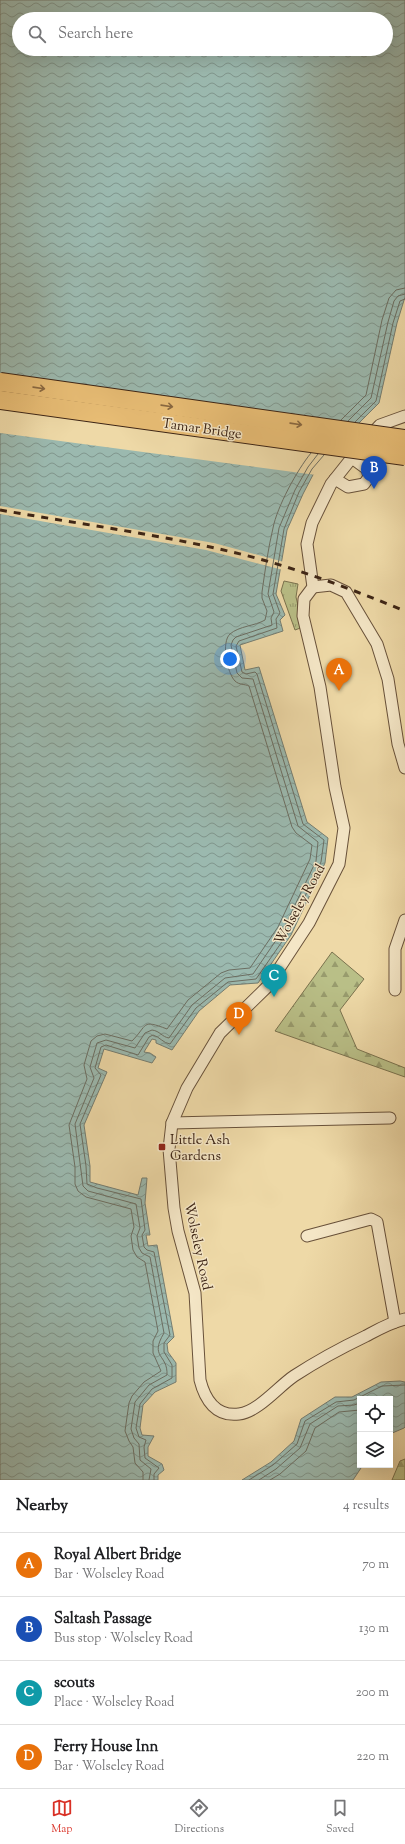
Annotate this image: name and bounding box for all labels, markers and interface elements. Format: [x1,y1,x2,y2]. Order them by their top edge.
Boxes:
search box [12,12,393,56]
icon: search [26,23,48,45]
text: Search here [58,24,133,45]
one-way arrow [32,384,45,392]
one-way arrow [160,402,173,410]
street label: Tamar Bridge [161,414,243,445]
one-way arrow [289,420,302,428]
pin: B [361,456,387,489]
your location [220,649,240,669]
pin: A [326,658,352,691]
street label: Wolseley Road [270,861,331,949]
pin: C [261,964,287,997]
pin: D [226,1002,252,1035]
place label: Little Ash Gardens [170,1131,230,1167]
marker: Little Ash Gardens [157,1142,167,1152]
street label: Wolseley Road [178,1201,216,1292]
map controls [357,1396,393,1468]
button: locate [357,1396,393,1432]
button: layers [357,1432,393,1468]
text: Nearby [16,1494,68,1518]
text: 4 results [343,1497,389,1515]
text: Royal Albert Bridge [54,1545,181,1566]
text: A [24,1556,34,1574]
text: 70 m [362,1556,389,1574]
text: Bar · Wolseley Road [54,1566,164,1584]
text: Saltash Passage [54,1609,152,1630]
text: B [25,1620,33,1638]
text: 130 m [359,1620,389,1638]
text: Bus stop · Wolseley Road [54,1630,193,1648]
text: scouts [54,1673,95,1694]
text: C [24,1684,34,1702]
text: 200 m [356,1684,389,1702]
text: Place · Wolseley Road [54,1694,174,1712]
text: Ferry House Inn [54,1737,158,1758]
text: D [24,1748,34,1766]
text: 220 m [356,1748,389,1766]
text: Bar · Wolseley Road [54,1758,164,1776]
tab: Map [51,1797,73,1837]
tab: Directions [175,1797,224,1837]
tab: Saved [326,1797,354,1837]

